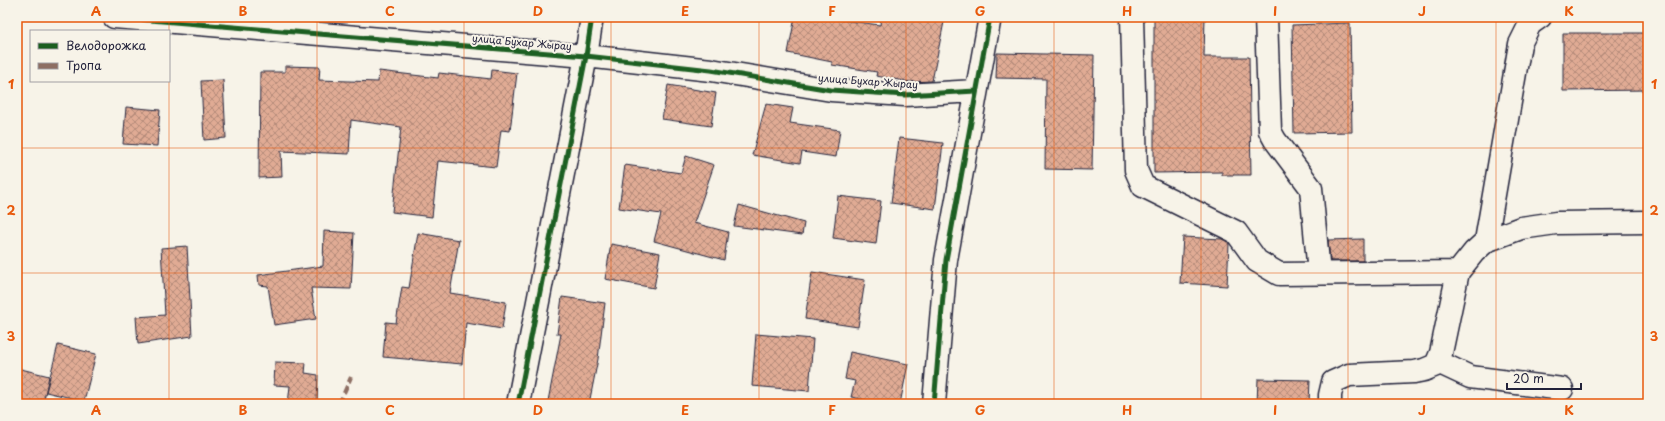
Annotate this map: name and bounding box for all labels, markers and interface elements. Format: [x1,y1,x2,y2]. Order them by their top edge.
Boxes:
text: A [91,1,101,20]
text: B [239,1,248,20]
text: C [385,1,395,20]
text: D [533,1,543,20]
text: E [681,1,689,20]
text: F [828,1,836,20]
text: G [975,1,985,20]
text: H [1122,1,1132,20]
text: I [1273,1,1277,20]
text: J [1418,1,1426,20]
text: K [1564,1,1574,20]
legend [30,30,170,82]
street label: улица Бухар Жырау [471,30,573,54]
text: Велодорожка [66,36,146,54]
text: Тропа [66,56,102,74]
street label: улица Бухар Жырау [818,70,918,92]
text: 1 [8,74,14,93]
text: 1 [1651,74,1657,93]
text: 2 [6,200,16,219]
text: 2 [1649,200,1659,219]
text: 3 [7,326,16,345]
text: 3 [1650,326,1659,345]
scale bar [1507,365,1581,391]
text: 20 m [1513,369,1544,387]
text: A [91,400,101,419]
text: B [239,400,248,419]
text: C [385,400,395,419]
text: D [533,400,543,419]
text: E [681,400,689,419]
text: F [828,400,836,419]
text: G [975,400,985,419]
text: H [1122,400,1132,419]
text: I [1273,400,1277,419]
text: J [1418,400,1426,419]
text: K [1564,400,1574,419]

